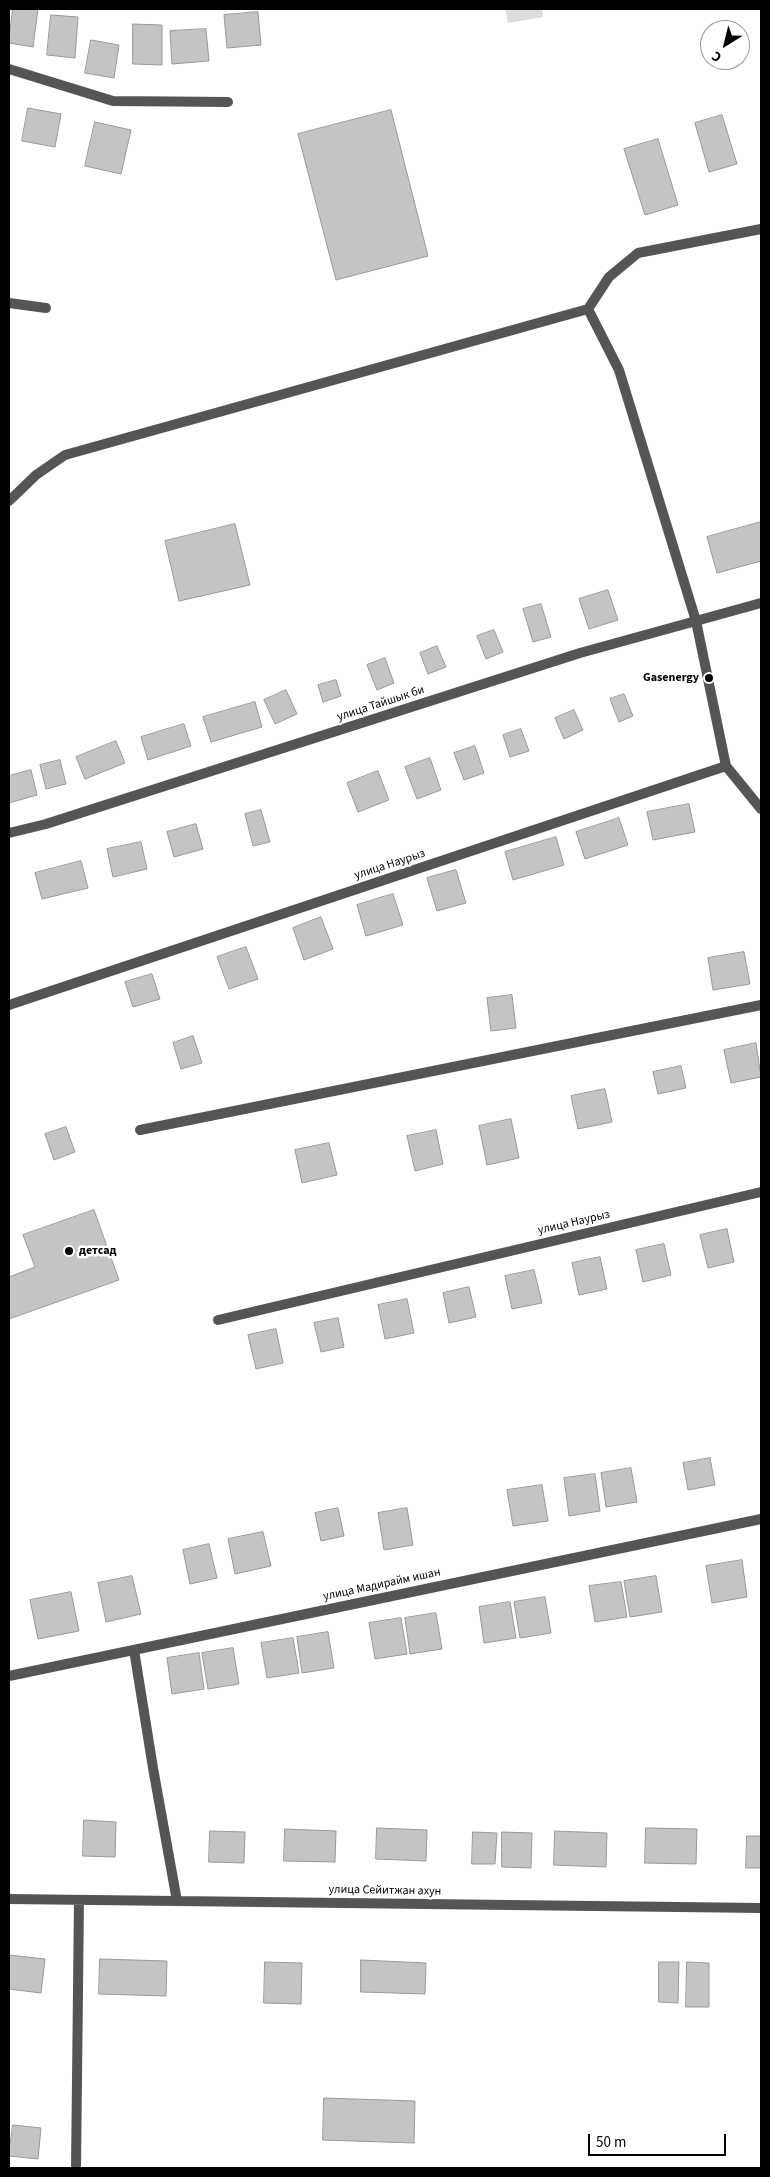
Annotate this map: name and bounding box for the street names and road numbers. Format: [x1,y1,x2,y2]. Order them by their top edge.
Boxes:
street label: улица Тайшык би [336,683,426,725]
street label: улица Наурыз [353,847,427,883]
street label: улица Наурыз [537,1208,611,1238]
street label: улица Мадирайм ишан [322,1566,442,1604]
street label: улица Сейитжан ахун [328,1883,442,1899]

